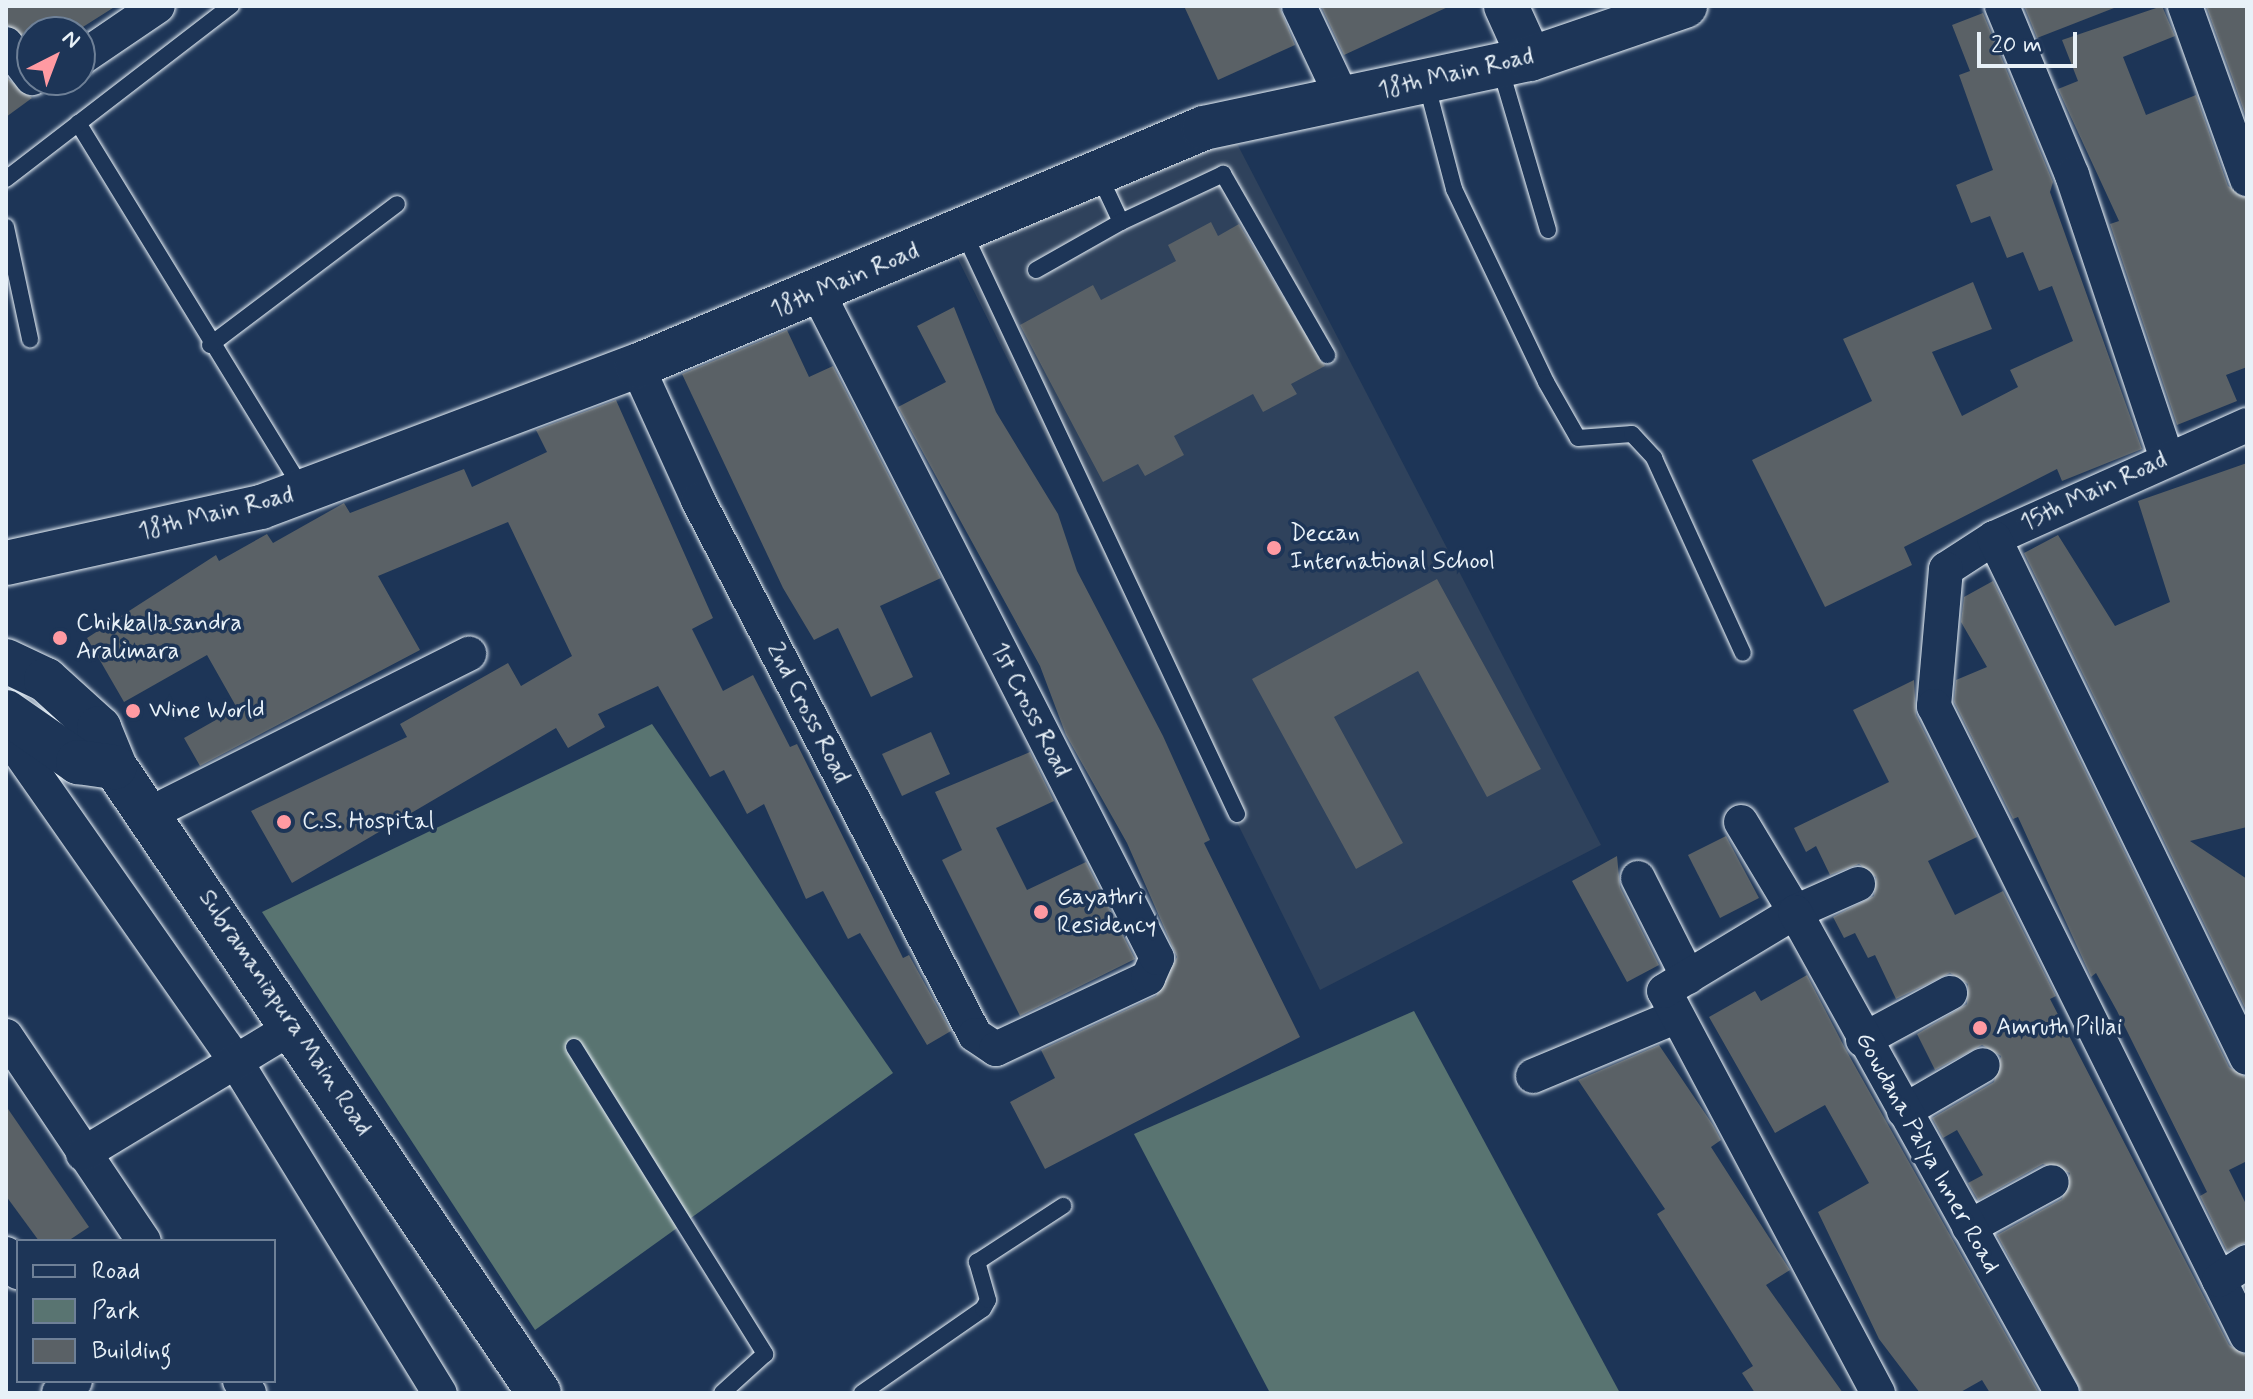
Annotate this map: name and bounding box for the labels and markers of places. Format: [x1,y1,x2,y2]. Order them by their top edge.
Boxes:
place label: Deccan International School [1290,520,1495,576]
marker: Deccan International School [1265,539,1283,557]
place label: Chikkallasandra Aralimara [76,610,242,666]
marker: Chikkallasandra Aralimara [51,629,69,647]
place label: Wine World [149,697,265,725]
marker: Wine World [124,702,142,720]
place label: C.S. Hospital [302,808,434,836]
marker: C.S. Hospital [273,811,295,833]
place label: Gayathri Residency [1057,884,1156,940]
marker: Gayathri Residency [1032,903,1050,921]
place label: Amruth Pillai [1996,1014,2122,1042]
marker: Amruth Pillai [1971,1019,1989,1037]

